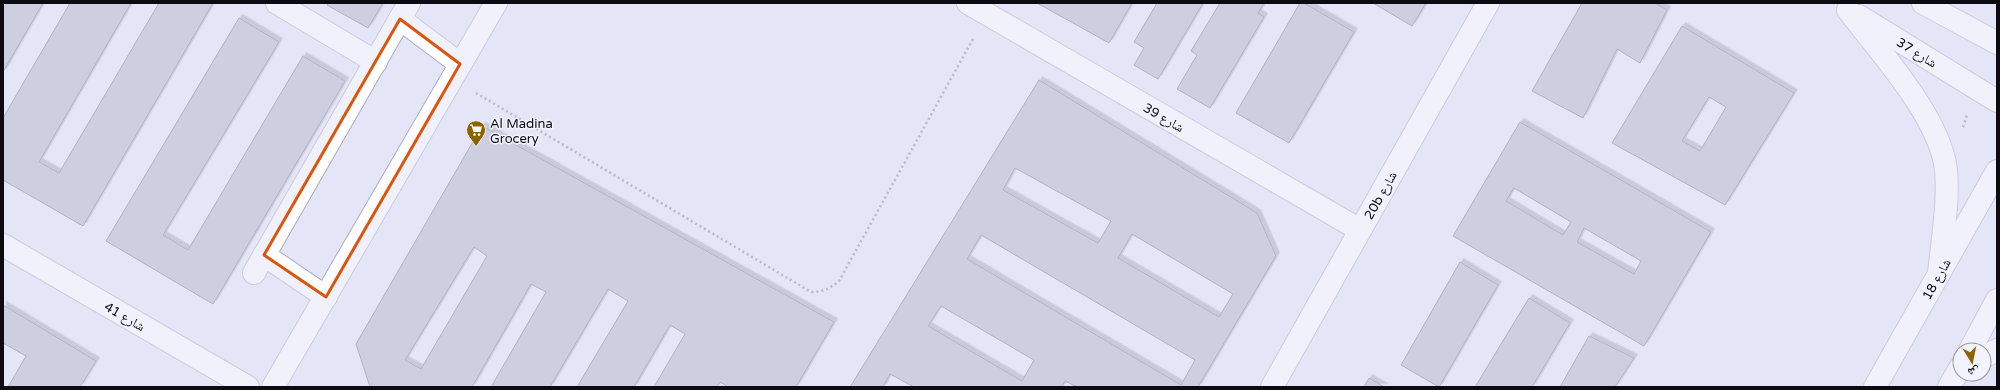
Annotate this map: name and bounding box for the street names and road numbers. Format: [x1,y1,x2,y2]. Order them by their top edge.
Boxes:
street label: شارع 37 [1893,34,1940,72]
street label: شارع 39 [1140,100,1187,137]
street label: 20b شارع [1361,169,1402,223]
street label: شارع 18 [1919,256,1956,303]
street label: شارع 41 [101,299,148,336]

